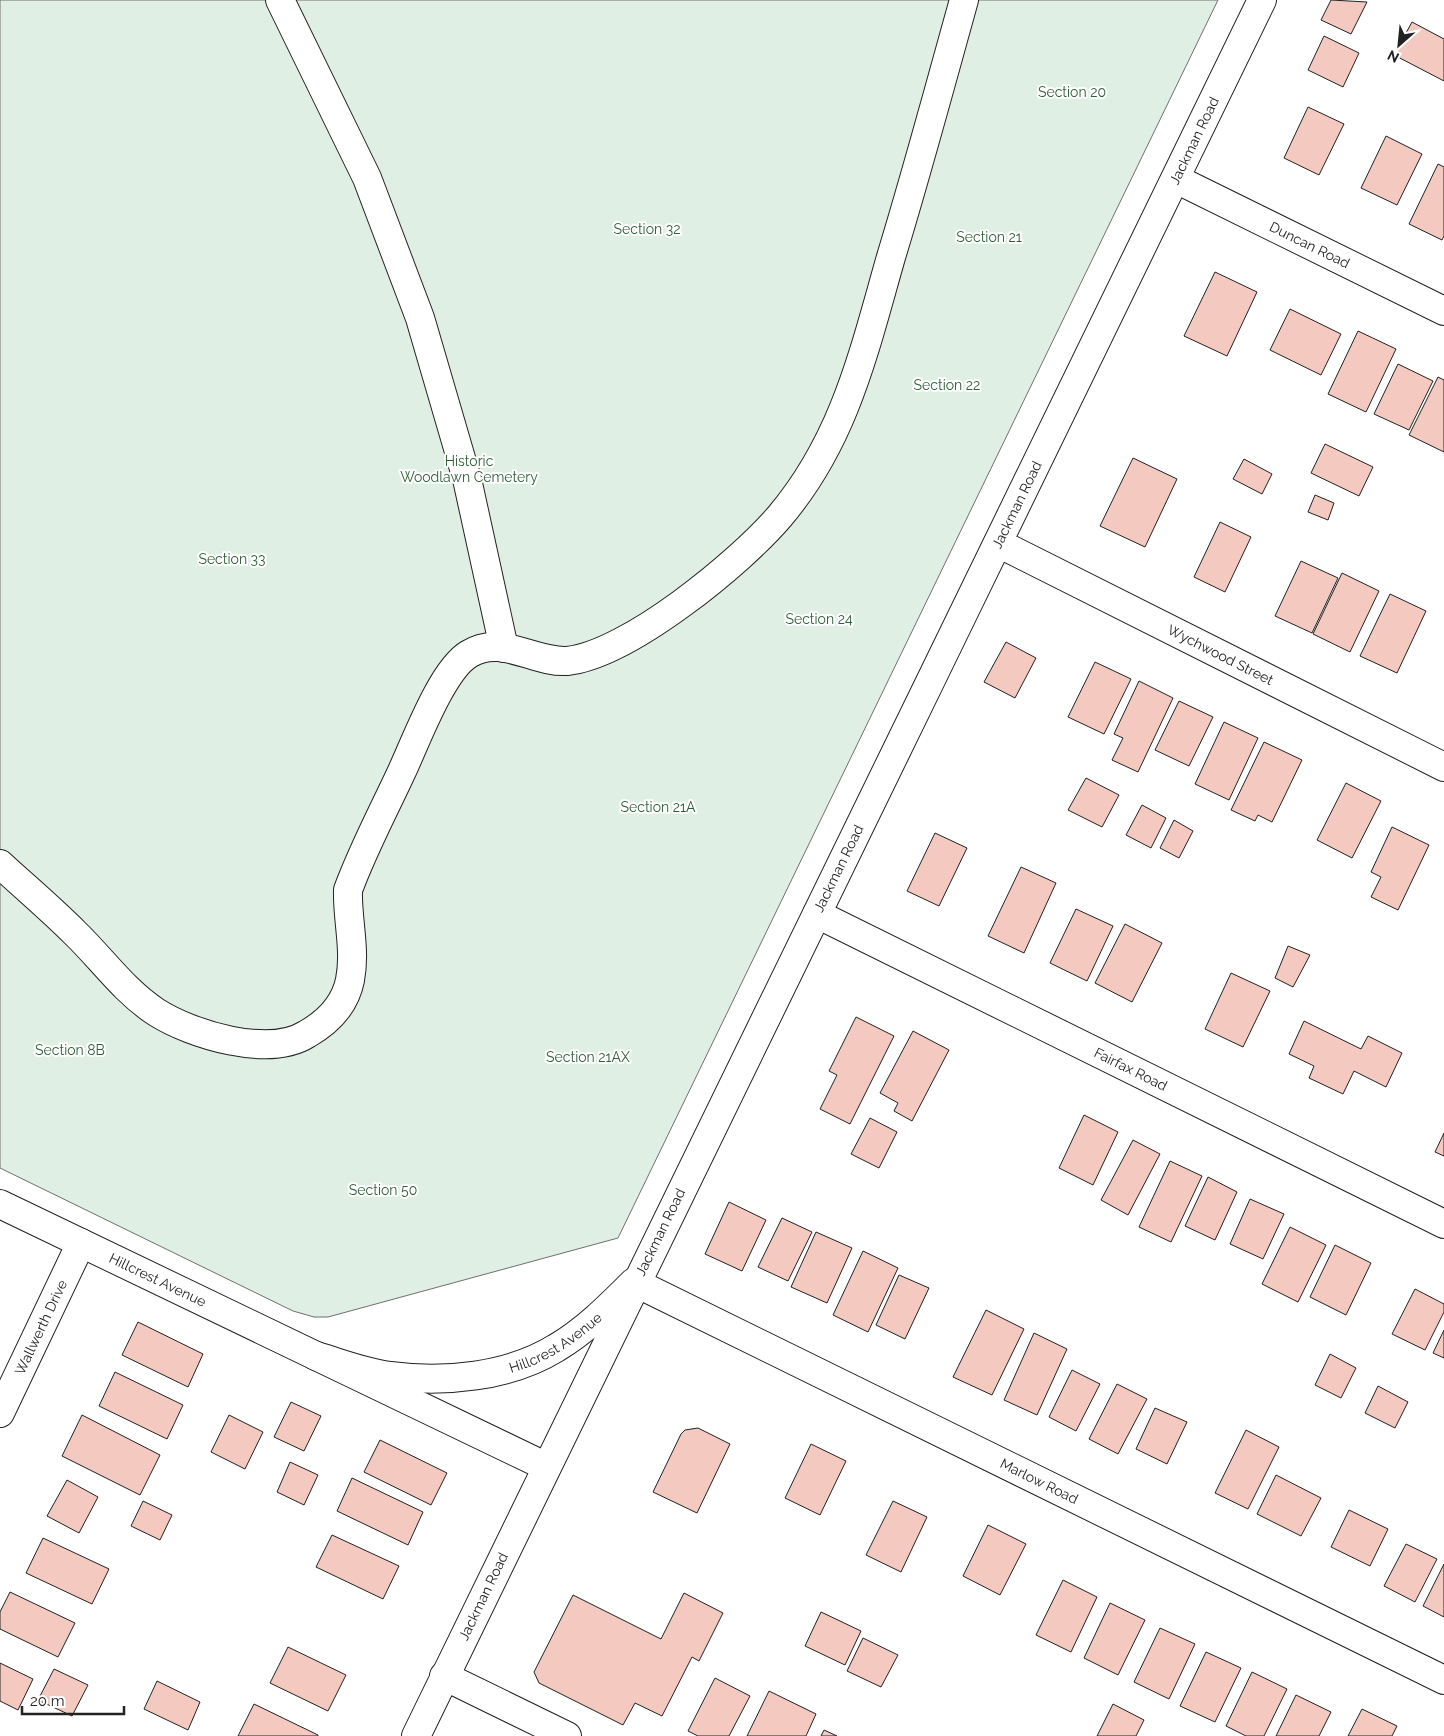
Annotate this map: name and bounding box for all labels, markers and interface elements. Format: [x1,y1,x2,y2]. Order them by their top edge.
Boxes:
north arrow [1374,20,1424,70]
text: N [1385,47,1401,66]
park label: Section 20 [1038,84,1106,100]
street label: Jackman Road [1166,94,1222,187]
street label: Duncan Road [1267,218,1352,271]
park label: Section 32 [614,221,680,237]
park label: Section 21 [956,229,1022,245]
park label: Section 22 [914,377,980,393]
park label: Historic Woodlawn Cemetery [400,453,538,485]
street label: Jackman Road [989,458,1045,551]
park label: Section 33 [198,551,266,567]
park label: Section 24 [785,611,853,627]
street label: Wychwood Street [1165,621,1276,688]
park label: Section 21A [621,799,696,815]
street label: Jackman Road [810,822,867,915]
park label: Section 8B [35,1042,105,1058]
street label: Fairfax Road [1092,1044,1170,1094]
park label: Section 21AX [546,1049,630,1065]
park label: Section 50 [349,1182,417,1198]
street label: Jackman Road [632,1186,688,1278]
street label: Hillcrest Avenue [107,1250,209,1310]
street label: Wallwerth Drive [11,1277,70,1377]
street label: Hillcrest Avenue [507,1309,605,1376]
street label: Marlow Road [998,1455,1081,1507]
street label: Jackman Road [455,1550,511,1643]
scale bar [22,1684,125,1716]
text: 20 m [30,1692,65,1710]

